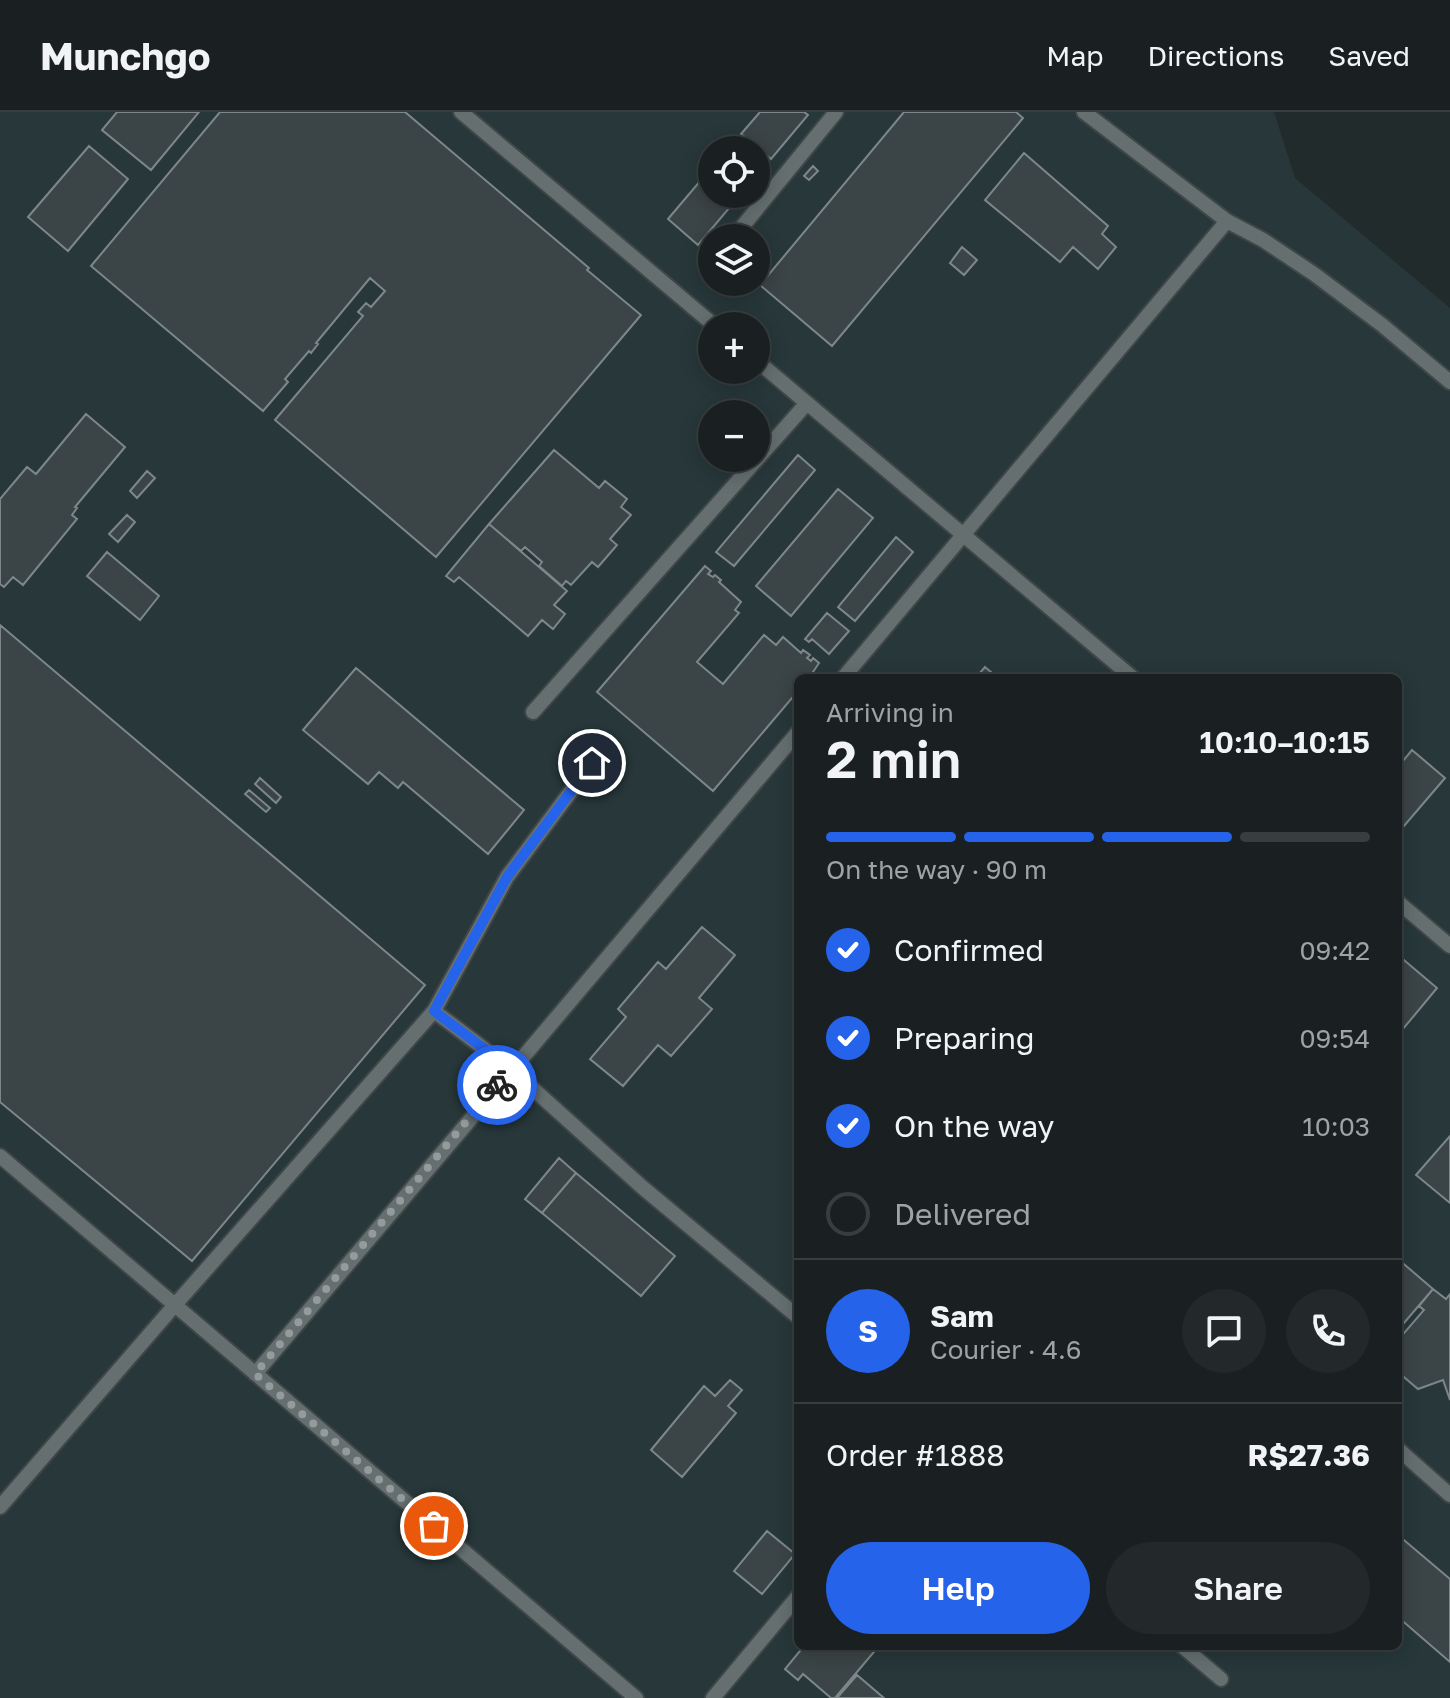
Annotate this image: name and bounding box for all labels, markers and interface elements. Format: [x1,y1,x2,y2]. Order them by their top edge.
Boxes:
text: Munchgo [40,33,210,78]
text: Map [1046,39,1103,72]
text: Directions [1147,39,1284,72]
text: Saved [1328,39,1410,72]
map controls [698,136,770,472]
button: locate [698,136,770,208]
button: layers [698,224,770,296]
button: + [698,312,770,384]
button: − [698,400,770,472]
text: Arriving in [826,697,954,728]
text: 10:10–10:15 [1200,724,1370,760]
text: 2 min [826,727,961,789]
pin [558,729,626,797]
icon: home [570,741,614,785]
text: On the way · 90 m [826,854,1047,885]
icon: check [826,928,870,972]
text: Confirmed [894,932,1044,968]
text: 09:42 [1299,935,1370,966]
icon: check [826,1016,870,1060]
text: Preparing [894,1020,1035,1056]
text: 09:54 [1299,1023,1370,1054]
courier [457,1045,537,1125]
icon: bike [475,1063,519,1107]
icon: check [826,1104,870,1148]
text: On the way [894,1108,1054,1144]
text: 10:03 [1302,1111,1370,1142]
text: Delivered [894,1196,1031,1232]
button: chat [1182,1289,1266,1373]
button: phone [1286,1289,1370,1373]
text: Sam [930,1298,994,1334]
text: S [858,1313,878,1349]
text: Courier · 4.6 [930,1334,1082,1365]
text: Order #1888 [826,1437,1005,1473]
text: R$27.36 [1247,1437,1370,1473]
pin [400,1492,468,1560]
icon: bag [412,1504,456,1548]
button: Help [826,1542,1090,1634]
button: Share [1106,1542,1370,1634]

